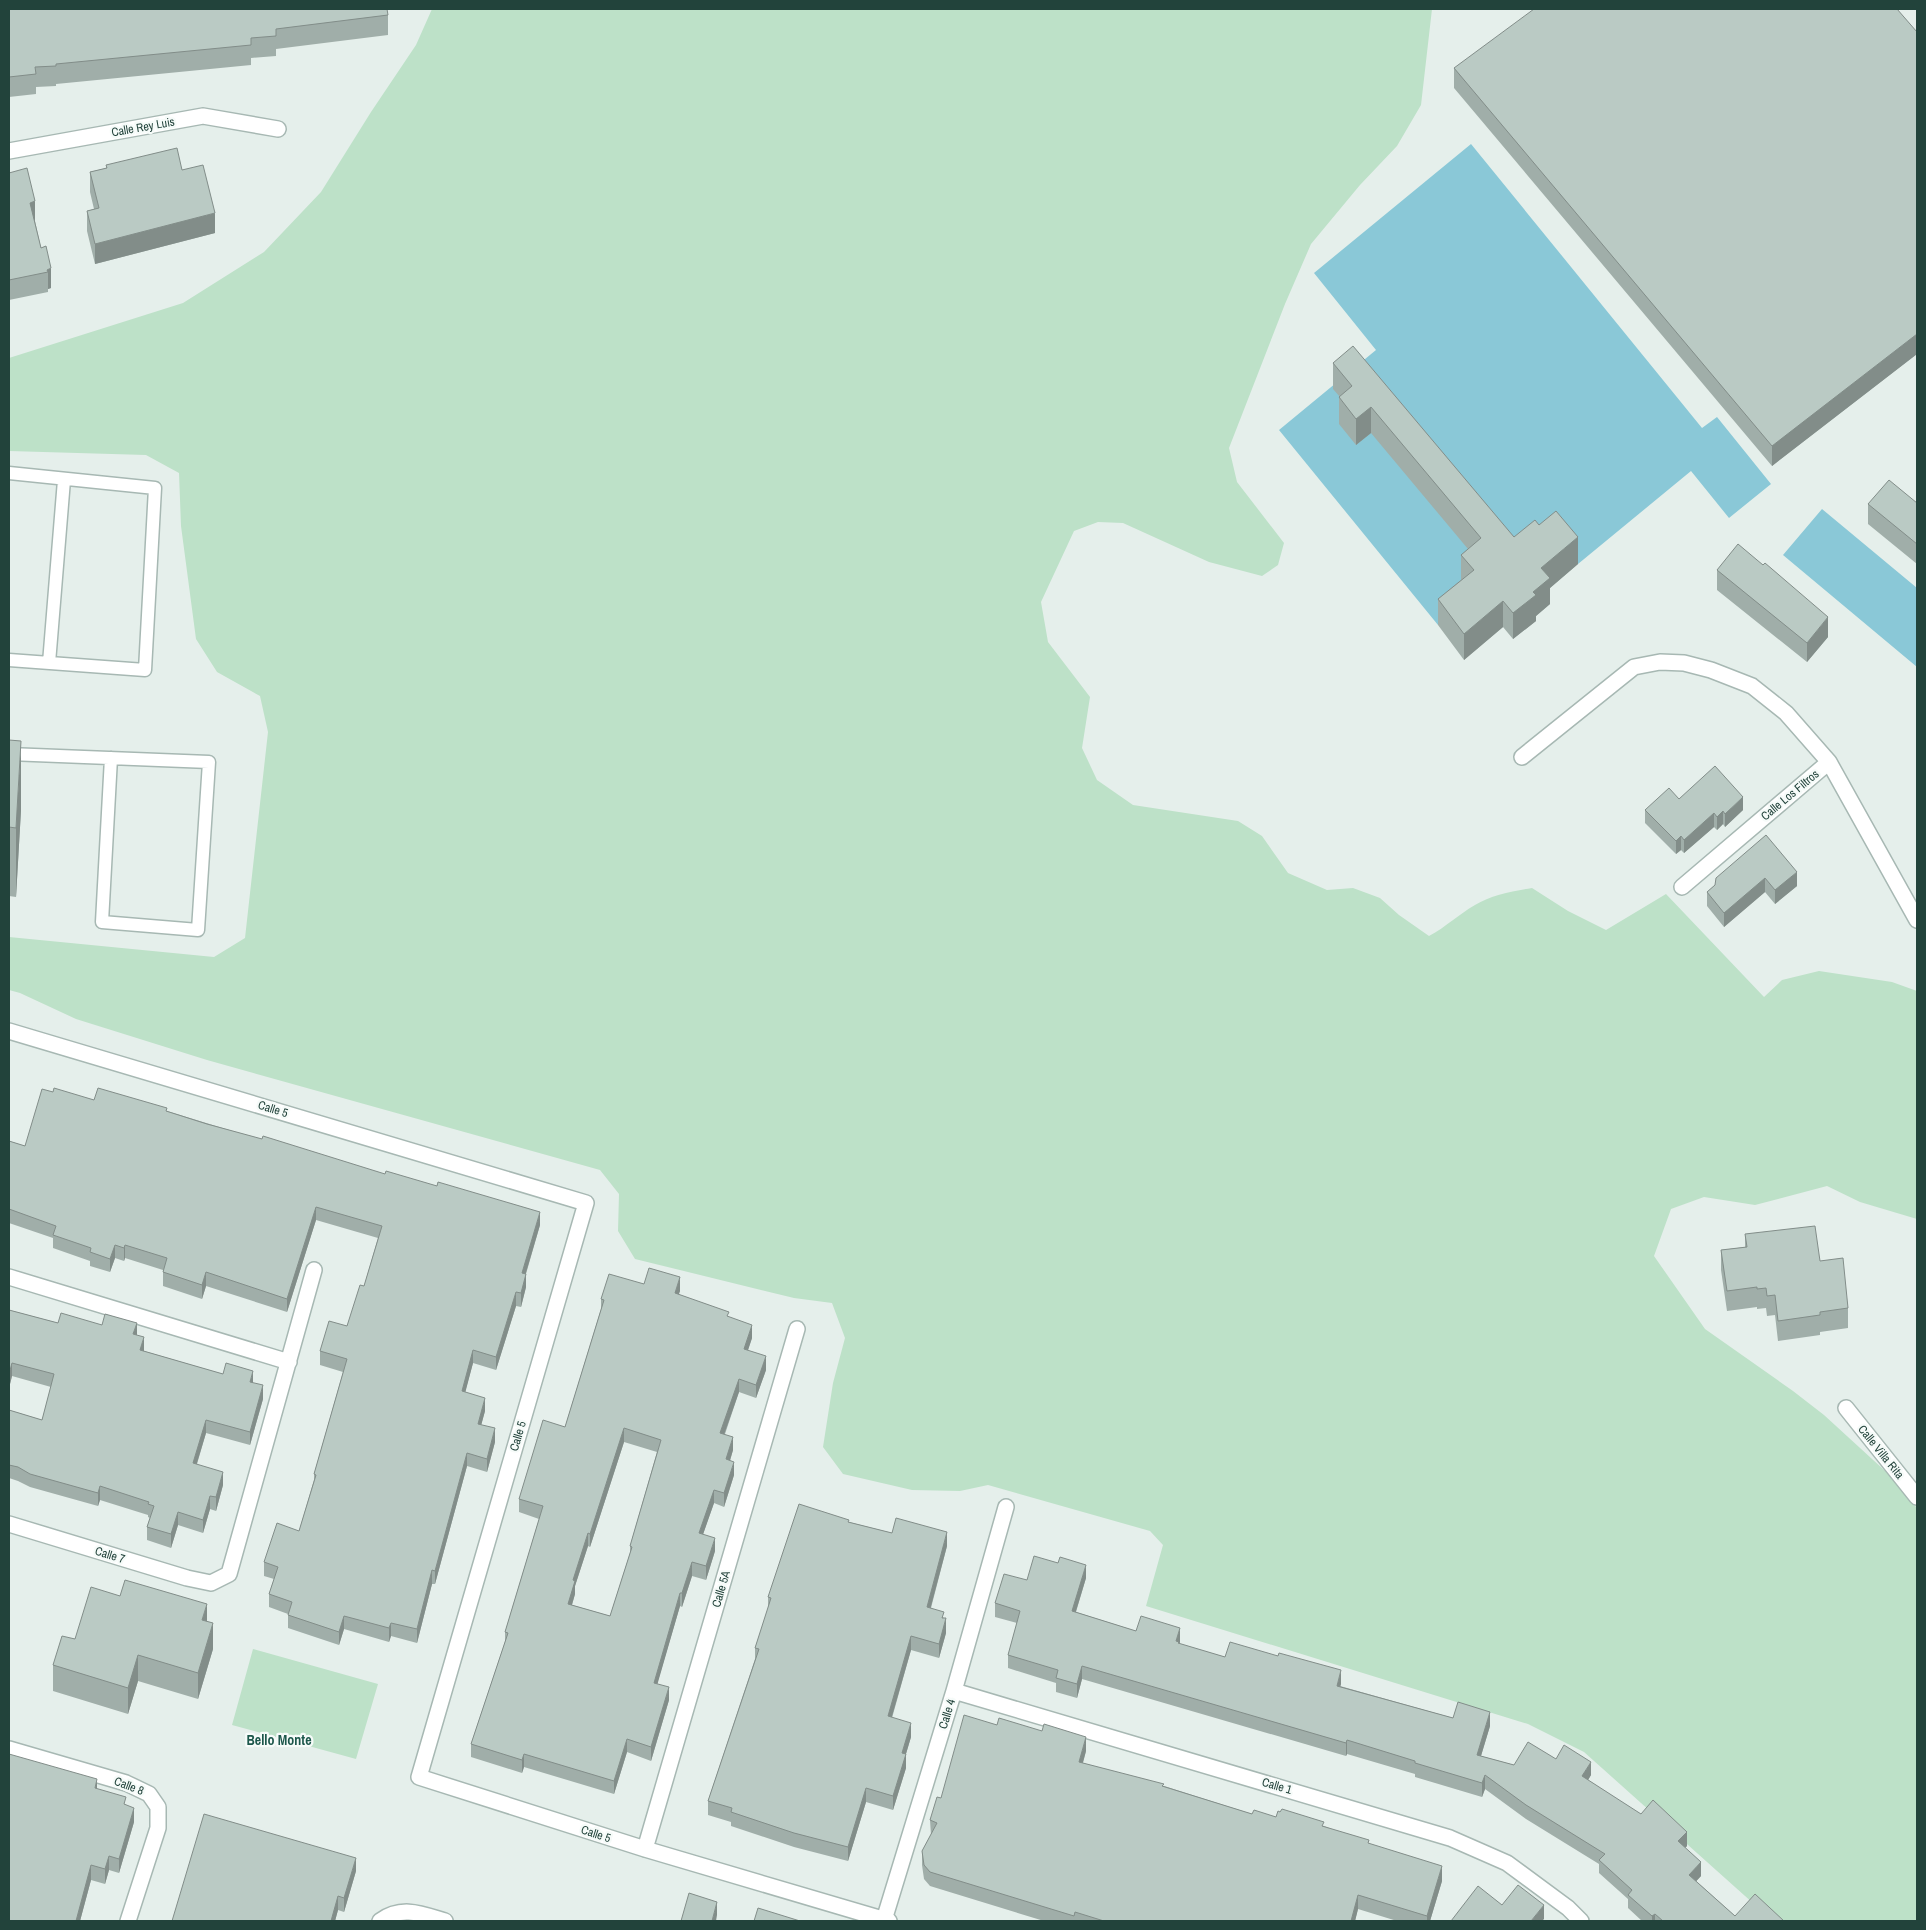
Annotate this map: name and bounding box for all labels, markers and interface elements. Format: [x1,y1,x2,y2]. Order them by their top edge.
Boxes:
street label: Calle Rey Luis [110,114,176,140]
street label: Calle Los Filtros [1758,766,1822,824]
street label: Calle 5 [256,1097,290,1121]
street label: Calle 5 [506,1419,530,1453]
street label: Calle Villa Rita [1854,1422,1908,1483]
street label: Calle 7 [93,1543,127,1567]
street label: Calle 5A [708,1569,734,1609]
street label: Calle 4 [935,1697,959,1731]
district label: Bello Monte [246,1731,312,1749]
street label: Calle 8 [112,1773,146,1799]
street label: Calle 1 [1260,1774,1294,1798]
street label: Calle 5 [579,1822,614,1847]

